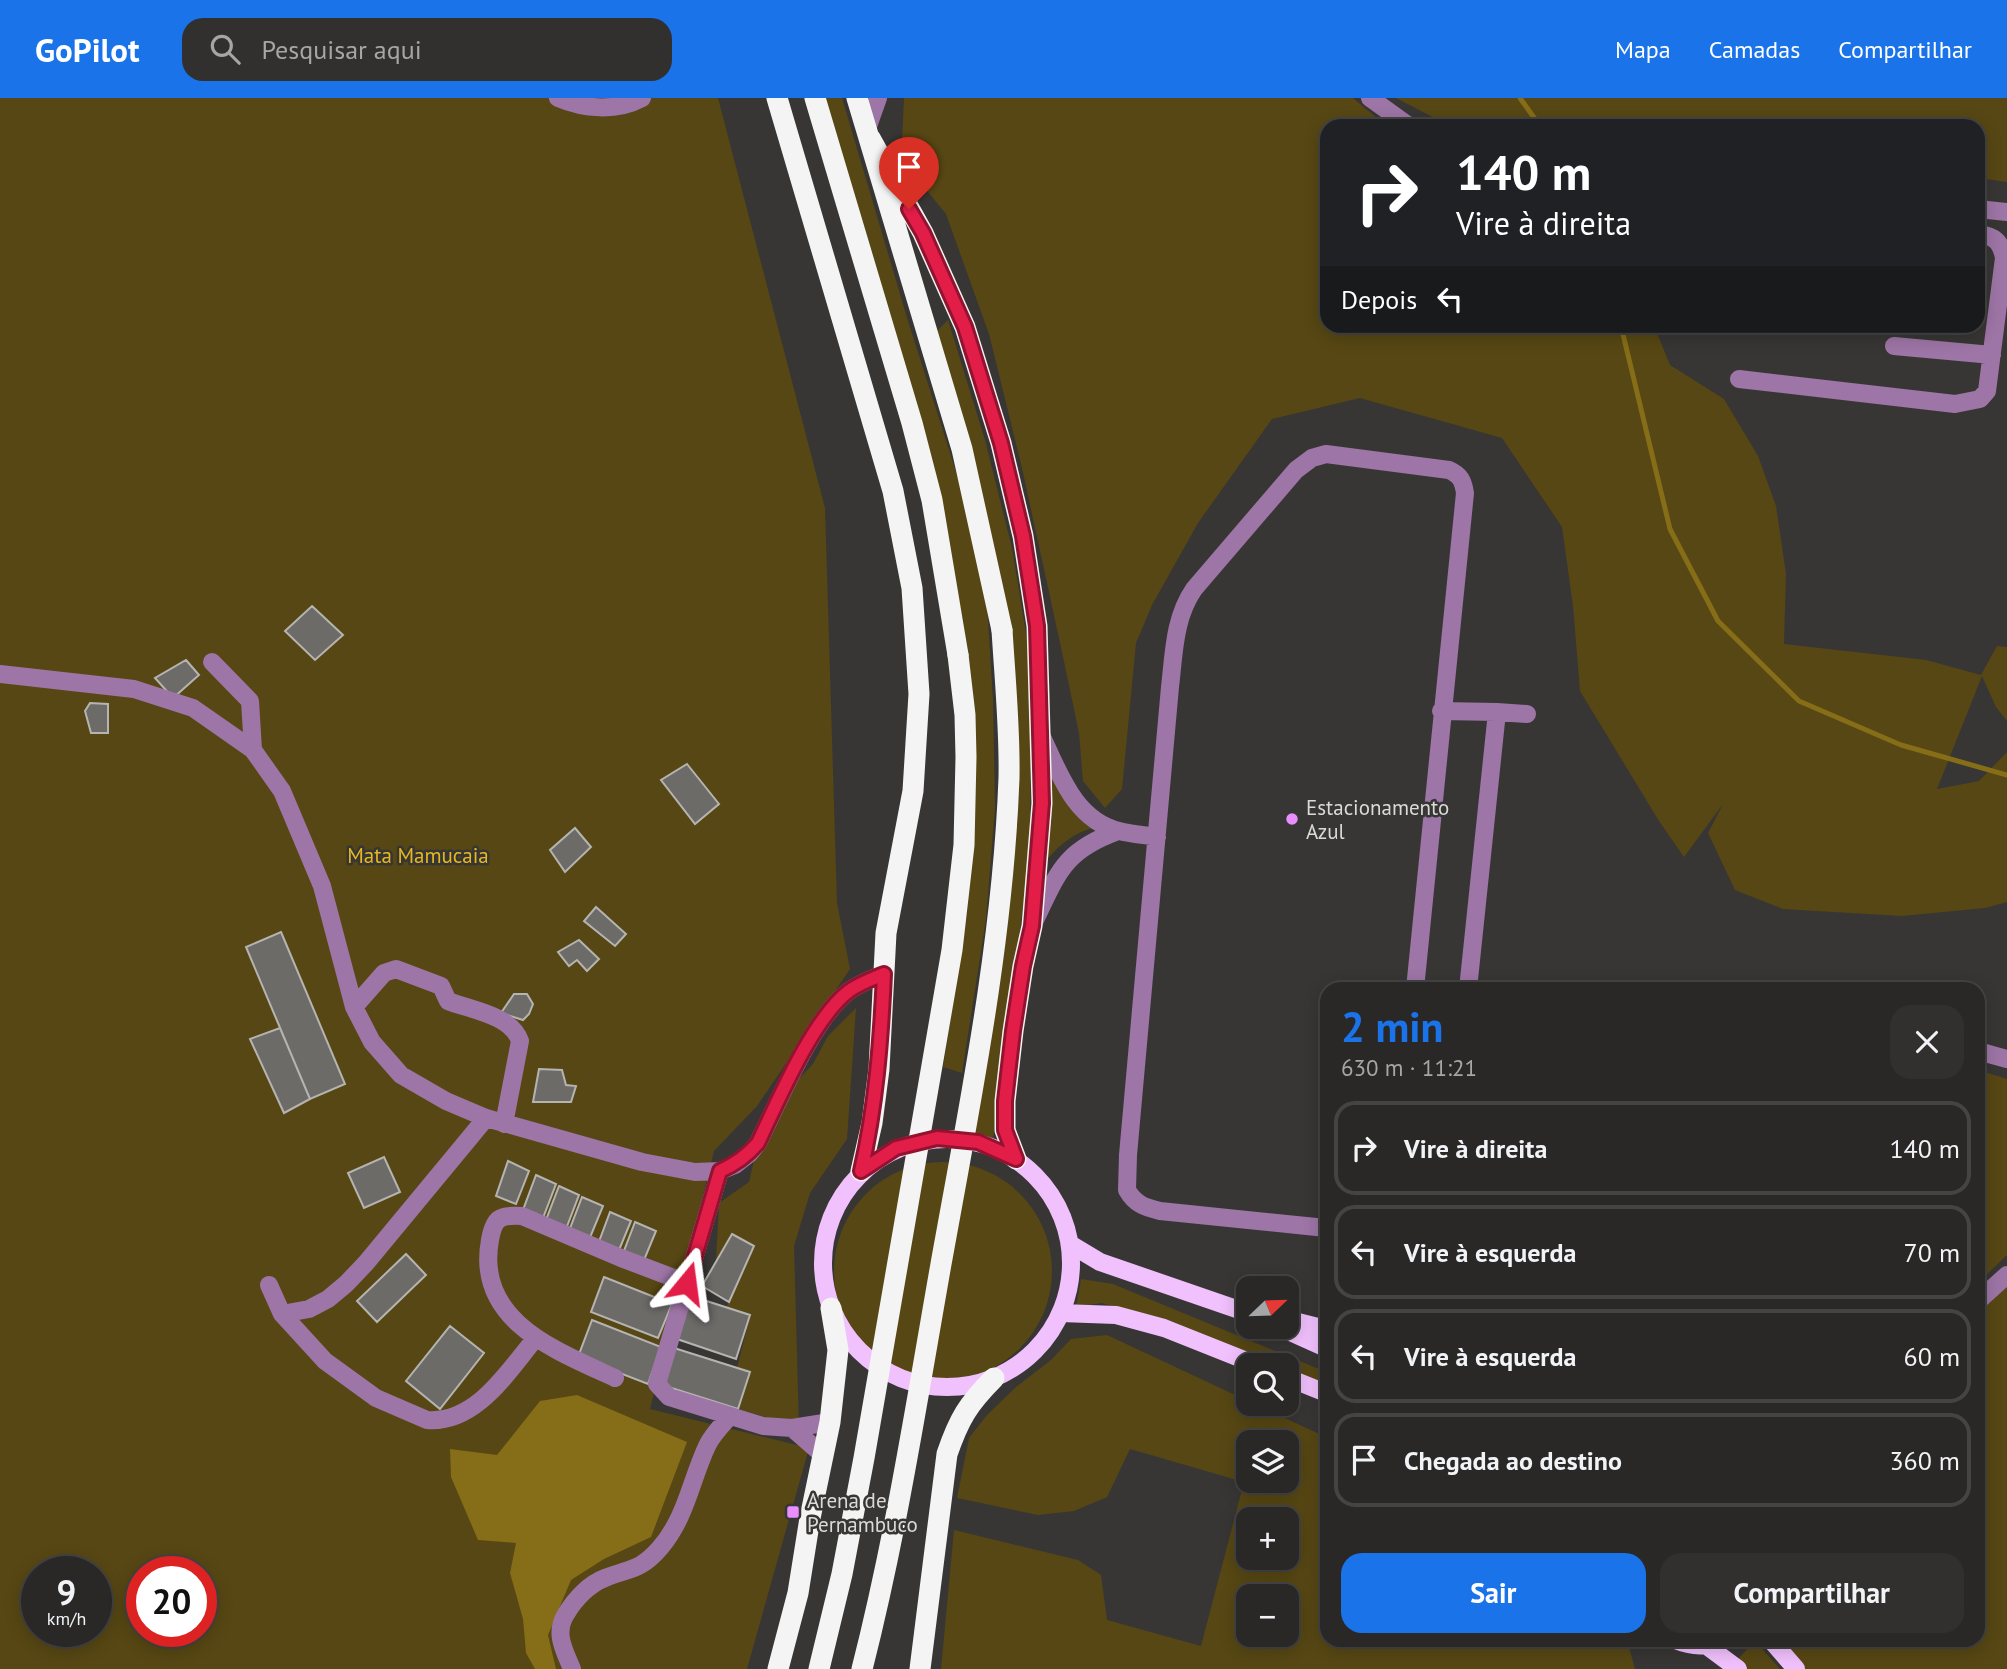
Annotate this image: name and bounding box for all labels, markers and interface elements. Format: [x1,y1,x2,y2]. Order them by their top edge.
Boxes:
search box [182,18,672,81]
text: GoPilot [35,28,140,71]
icon: search [206,30,244,68]
text: Pesquisar aqui [262,33,422,66]
text: Mapa [1615,34,1671,65]
text: Camadas [1709,34,1800,65]
text: Compartilhar [1838,34,1972,65]
pin [879,137,939,209]
text: 140 m [1456,140,1591,204]
icon: right [1341,147,1432,238]
icon: arrive [890,148,928,186]
text: Vire à direita [1456,202,1631,244]
icon: left [1431,280,1469,318]
text: Depois [1341,283,1417,316]
place label: Estacionamento Azul [1306,794,1449,845]
marker: Estacionamento Azul [1284,811,1300,827]
park label: Mata Mamucaia [347,842,489,869]
text: 2 min [1341,999,1443,1054]
button: close [1890,1005,1964,1079]
text: 630 m · 11:21 [1341,1053,1477,1082]
icon: right [1345,1129,1383,1167]
text: Vire à direita [1404,1132,1547,1165]
text: 140 m [1889,1132,1960,1165]
icon: left [1345,1233,1383,1271]
text: Vire à esquerda [1404,1236,1576,1269]
text: 70 m [1904,1236,1960,1269]
position arrow [650,1246,724,1320]
north arrow [1236,1276,1298,1339]
map controls [1236,1276,1299,1647]
icon: left [1345,1337,1383,1375]
text: Vire à esquerda [1404,1340,1576,1373]
text: 60 m [1904,1340,1960,1373]
button: search [1236,1353,1299,1416]
button: layers [1236,1430,1299,1493]
icon: arrive [1345,1441,1383,1479]
text: Chegada ao destino [1404,1444,1622,1477]
text: 360 m [1889,1444,1960,1477]
place label: Arena de Pernambuco [807,1487,918,1538]
marker: Arena de Pernambuco [785,1504,801,1520]
button: + [1236,1507,1299,1570]
button: Sair [1341,1553,1646,1633]
button: Compartilhar [1660,1553,1964,1633]
speed limit sign: 20 [126,1556,217,1647]
text: 9 [57,1569,76,1615]
button: − [1236,1584,1299,1647]
text: km/h [47,1607,86,1630]

